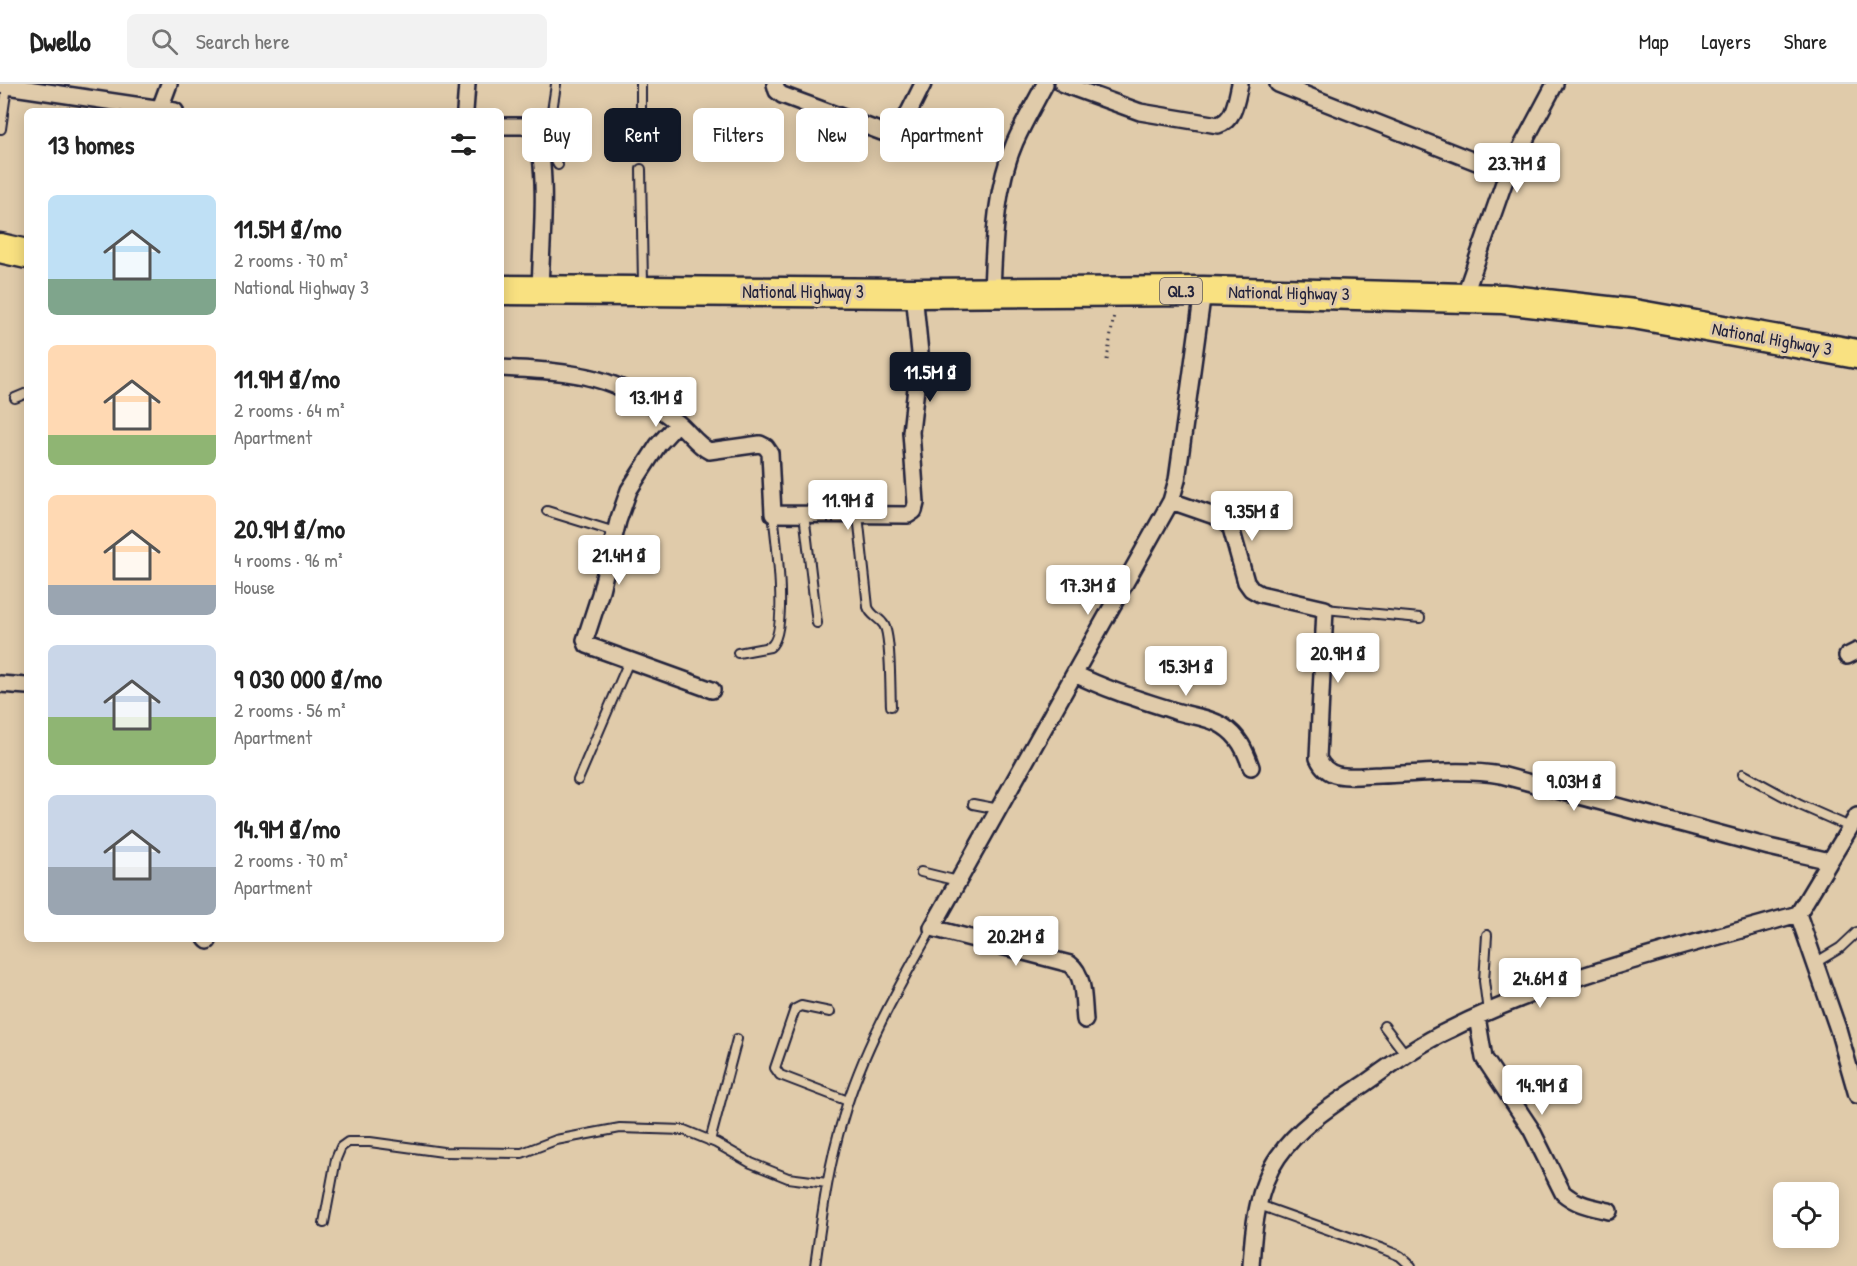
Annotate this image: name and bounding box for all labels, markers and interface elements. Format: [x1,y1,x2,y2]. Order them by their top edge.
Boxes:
search box [127,14,547,68]
text: Dwello [30,22,91,60]
icon: search [148,25,181,58]
text: Search here [196,26,290,56]
text: Map [1639,27,1668,56]
text: Layers [1701,27,1751,56]
text: Share [1784,27,1827,56]
chip: Buy [522,108,592,162]
chip: Rent [604,108,681,162]
chip: Filters [693,108,784,162]
chip: New [796,108,868,162]
chip: Apartment [880,108,1004,162]
text: 13 homes [48,127,135,162]
icon: filters [447,128,480,161]
pin: 23.7M ₫ [1462,143,1572,194]
text: 23.7M ₫ [1488,149,1546,176]
text: 11.5M ₫/mo [234,211,341,246]
icon: home [96,219,168,291]
text: 2 rooms · 70 m² [234,246,348,273]
text: National Highway 3 [234,273,369,300]
road number: QL.3 [1160,278,1202,304]
street label: National Highway 3 [742,279,864,304]
street label: National Highway 3 [1228,279,1350,306]
street label: National Highway 3 [1710,316,1834,361]
pin: 11.5M ₫ [875,352,985,403]
text: 11.5M ₫ [904,358,956,385]
text: 11.9M ₫/mo [234,361,340,396]
icon: home [96,369,168,441]
pin: 13.1M ₫ [601,377,711,428]
text: 13.1M ₫ [629,383,683,410]
text: 2 rooms · 64 m² [234,396,345,423]
text: Apartment [234,423,312,450]
pin: 11.9M ₫ [793,480,903,531]
text: 11.9M ₫ [822,486,874,513]
pin: 9.35M ₫ [1197,491,1307,542]
text: 9.35M ₫ [1225,497,1279,524]
text: 20.9M ₫/mo [234,511,345,546]
icon: home [96,519,168,591]
pin: 21.4M ₫ [564,535,674,586]
text: 21.4M ₫ [592,541,646,568]
text: 4 rooms · 96 m² [234,546,343,573]
pin: 17.3M ₫ [1033,565,1143,616]
text: 17.3M ₫ [1060,571,1116,598]
text: House [234,573,275,600]
pin: 20.9M ₫ [1283,633,1393,684]
text: 20.9M ₫ [1310,639,1366,666]
pin: 15.3M ₫ [1131,646,1241,697]
text: 15.3M ₫ [1159,652,1213,679]
text: 9 030 000 ₫/mo [234,661,382,696]
icon: home [96,669,168,741]
text: 2 rooms · 56 m² [234,696,346,723]
text: Apartment [234,723,312,750]
pin: 9.03M ₫ [1519,761,1629,812]
text: 9.03M ₫ [1547,767,1601,794]
text: 14.9M ₫/mo [234,811,340,846]
icon: home [96,819,168,891]
text: 2 rooms · 70 m² [234,846,348,873]
text: Apartment [234,873,312,900]
pin: 20.2M ₫ [961,916,1071,967]
text: 20.2M ₫ [987,922,1045,949]
pin: 24.6M ₫ [1485,958,1595,1009]
text: 24.6M ₫ [1513,964,1567,991]
pin: 14.9M ₫ [1487,1065,1597,1116]
text: 14.9M ₫ [1516,1071,1568,1098]
map controls [1773,1182,1839,1248]
button: locate [1773,1182,1839,1248]

